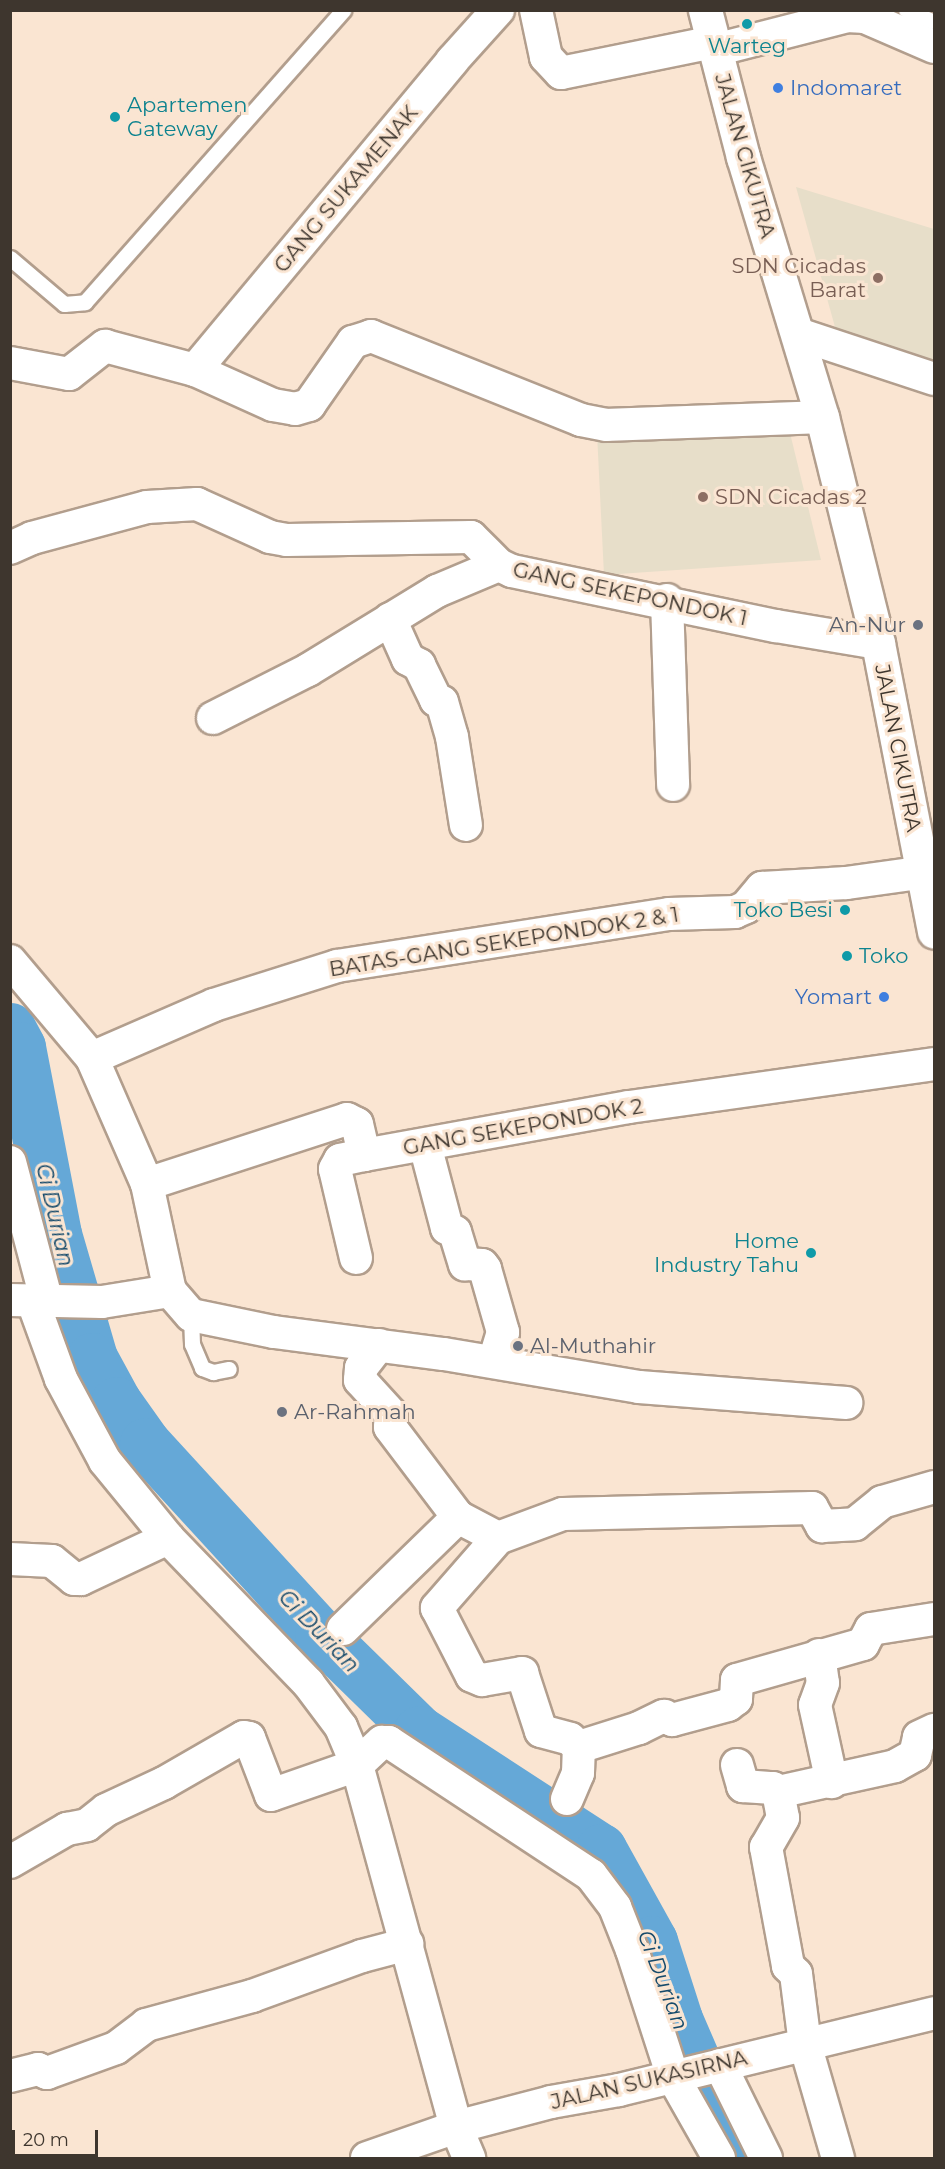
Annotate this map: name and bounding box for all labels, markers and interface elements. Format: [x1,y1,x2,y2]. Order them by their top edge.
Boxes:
marker: Warteg [740,17,754,31]
place label: Warteg [708,33,786,59]
street label: JALAN CIKUTRA [709,71,781,241]
place label: Indomaret [790,75,902,101]
marker: Indomaret [771,81,785,95]
place label: Apartemen Gateway [127,92,247,142]
street label: GANG SUKAMENAK [269,100,423,278]
marker: Apartemen Gateway [108,110,122,124]
place label: SDN Cicadas Barat [732,253,866,303]
marker: SDN Cicadas Barat [871,271,885,285]
place label: SDN Cicadas 2 [715,484,867,510]
marker: SDN Cicadas 2 [696,490,710,504]
street label: GANG SEKEPONDOK 1 [511,557,749,631]
place label: An-Nur [829,612,906,638]
marker: An-Nur [911,618,925,632]
street label: JALAN CIKUTRA [869,662,927,834]
place label: Toko Besi [734,897,833,923]
street label: BATAS-GANG SEKEPONDOK 2 & 1 [327,902,681,982]
marker: Toko Besi [838,903,852,917]
place label: Toko [859,943,908,969]
marker: Toko [840,949,854,963]
place label: Yomart [795,984,872,1010]
marker: Yomart [877,990,891,1004]
street label: GANG SEKEPONDOK 2 [401,1093,645,1161]
water label: Ci Durian [30,1161,80,1269]
place label: Home Industry Tahu [654,1228,799,1278]
marker: Home Industry Tahu [804,1246,818,1260]
place label: Al-Muthahir [530,1333,656,1359]
marker: Al-Muthahir [511,1339,525,1353]
place label: Ar-Rahmah [294,1399,416,1425]
marker: Ar-Rahmah [275,1405,289,1419]
water label: Ci Durian [273,1584,365,1678]
water label: Ci Durian [632,1926,694,2034]
street label: JALAN SUKASIRNA [548,2045,750,2115]
scale bar [15,2118,100,2156]
text: 20 m [23,2129,69,2151]

